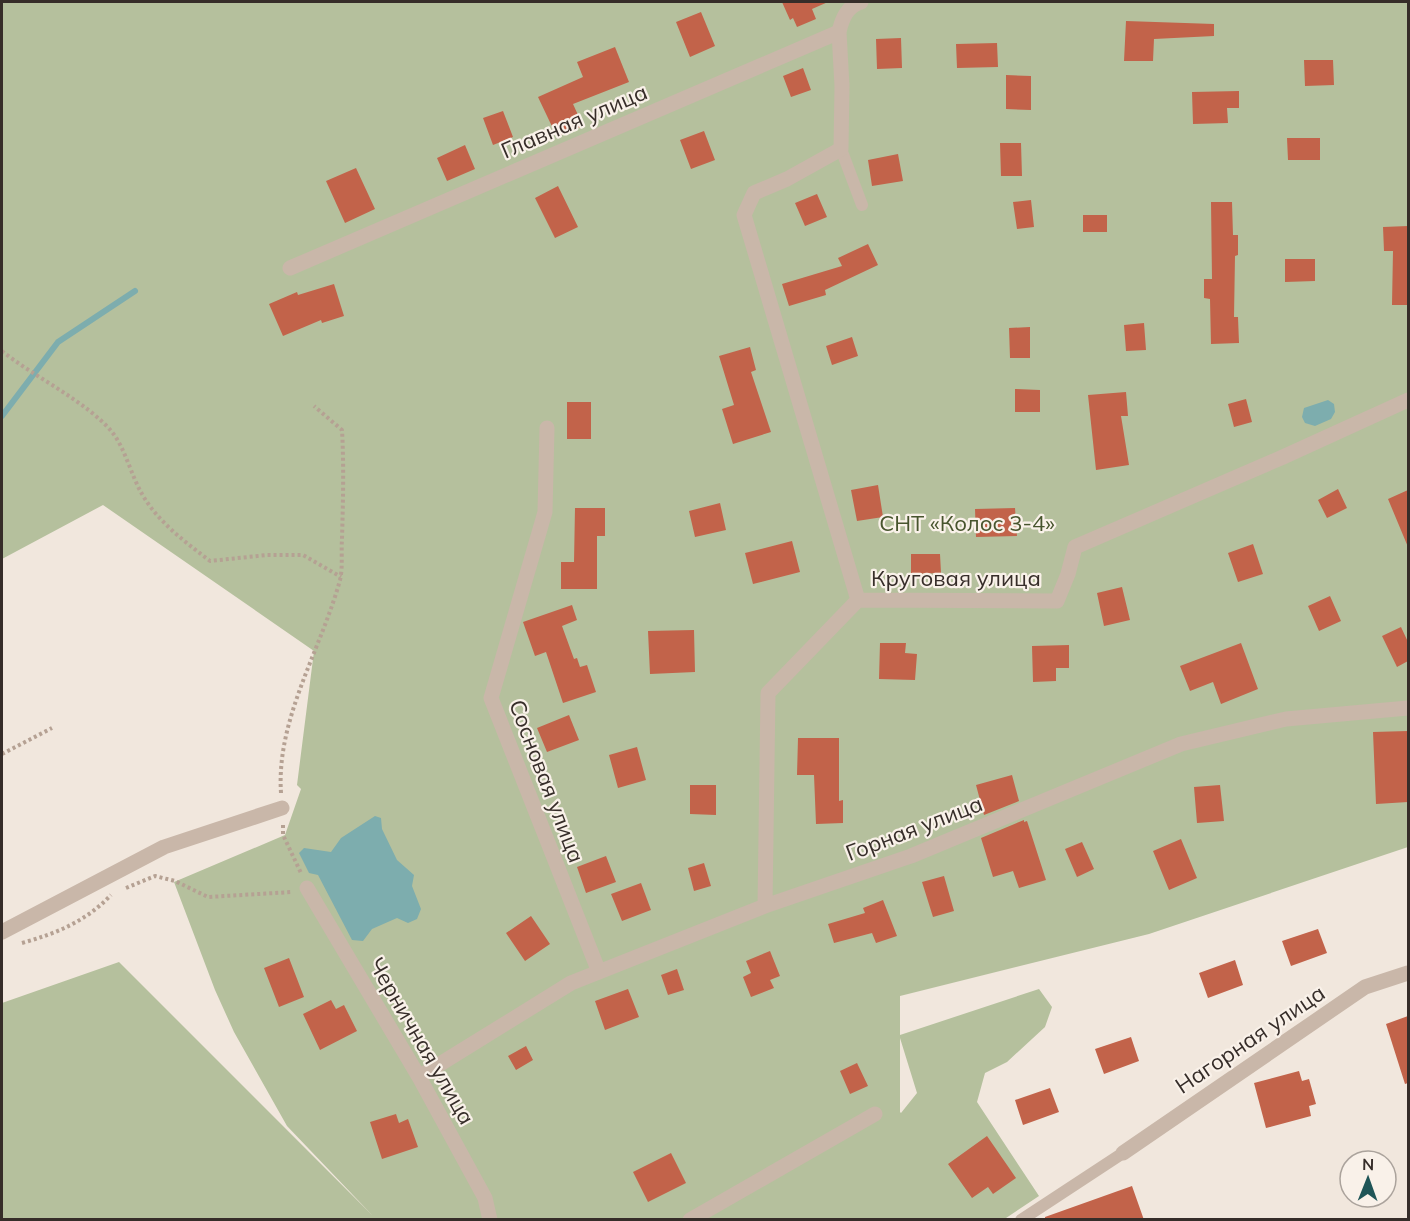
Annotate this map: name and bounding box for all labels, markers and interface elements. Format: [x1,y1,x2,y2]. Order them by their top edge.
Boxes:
street label: Главная улица [497,78,651,164]
park label: СНТ «Колос 3-4» [879,509,1055,537]
street label: Круговая улица [871,564,1041,592]
street label: Сосновая улица [503,696,591,866]
street label: Горная улица [842,789,986,867]
street label: Черничная улица [363,953,481,1129]
street label: Нагорная улица [1170,979,1330,1099]
north arrow [1338,1149,1398,1209]
text: N [1362,1154,1374,1174]

